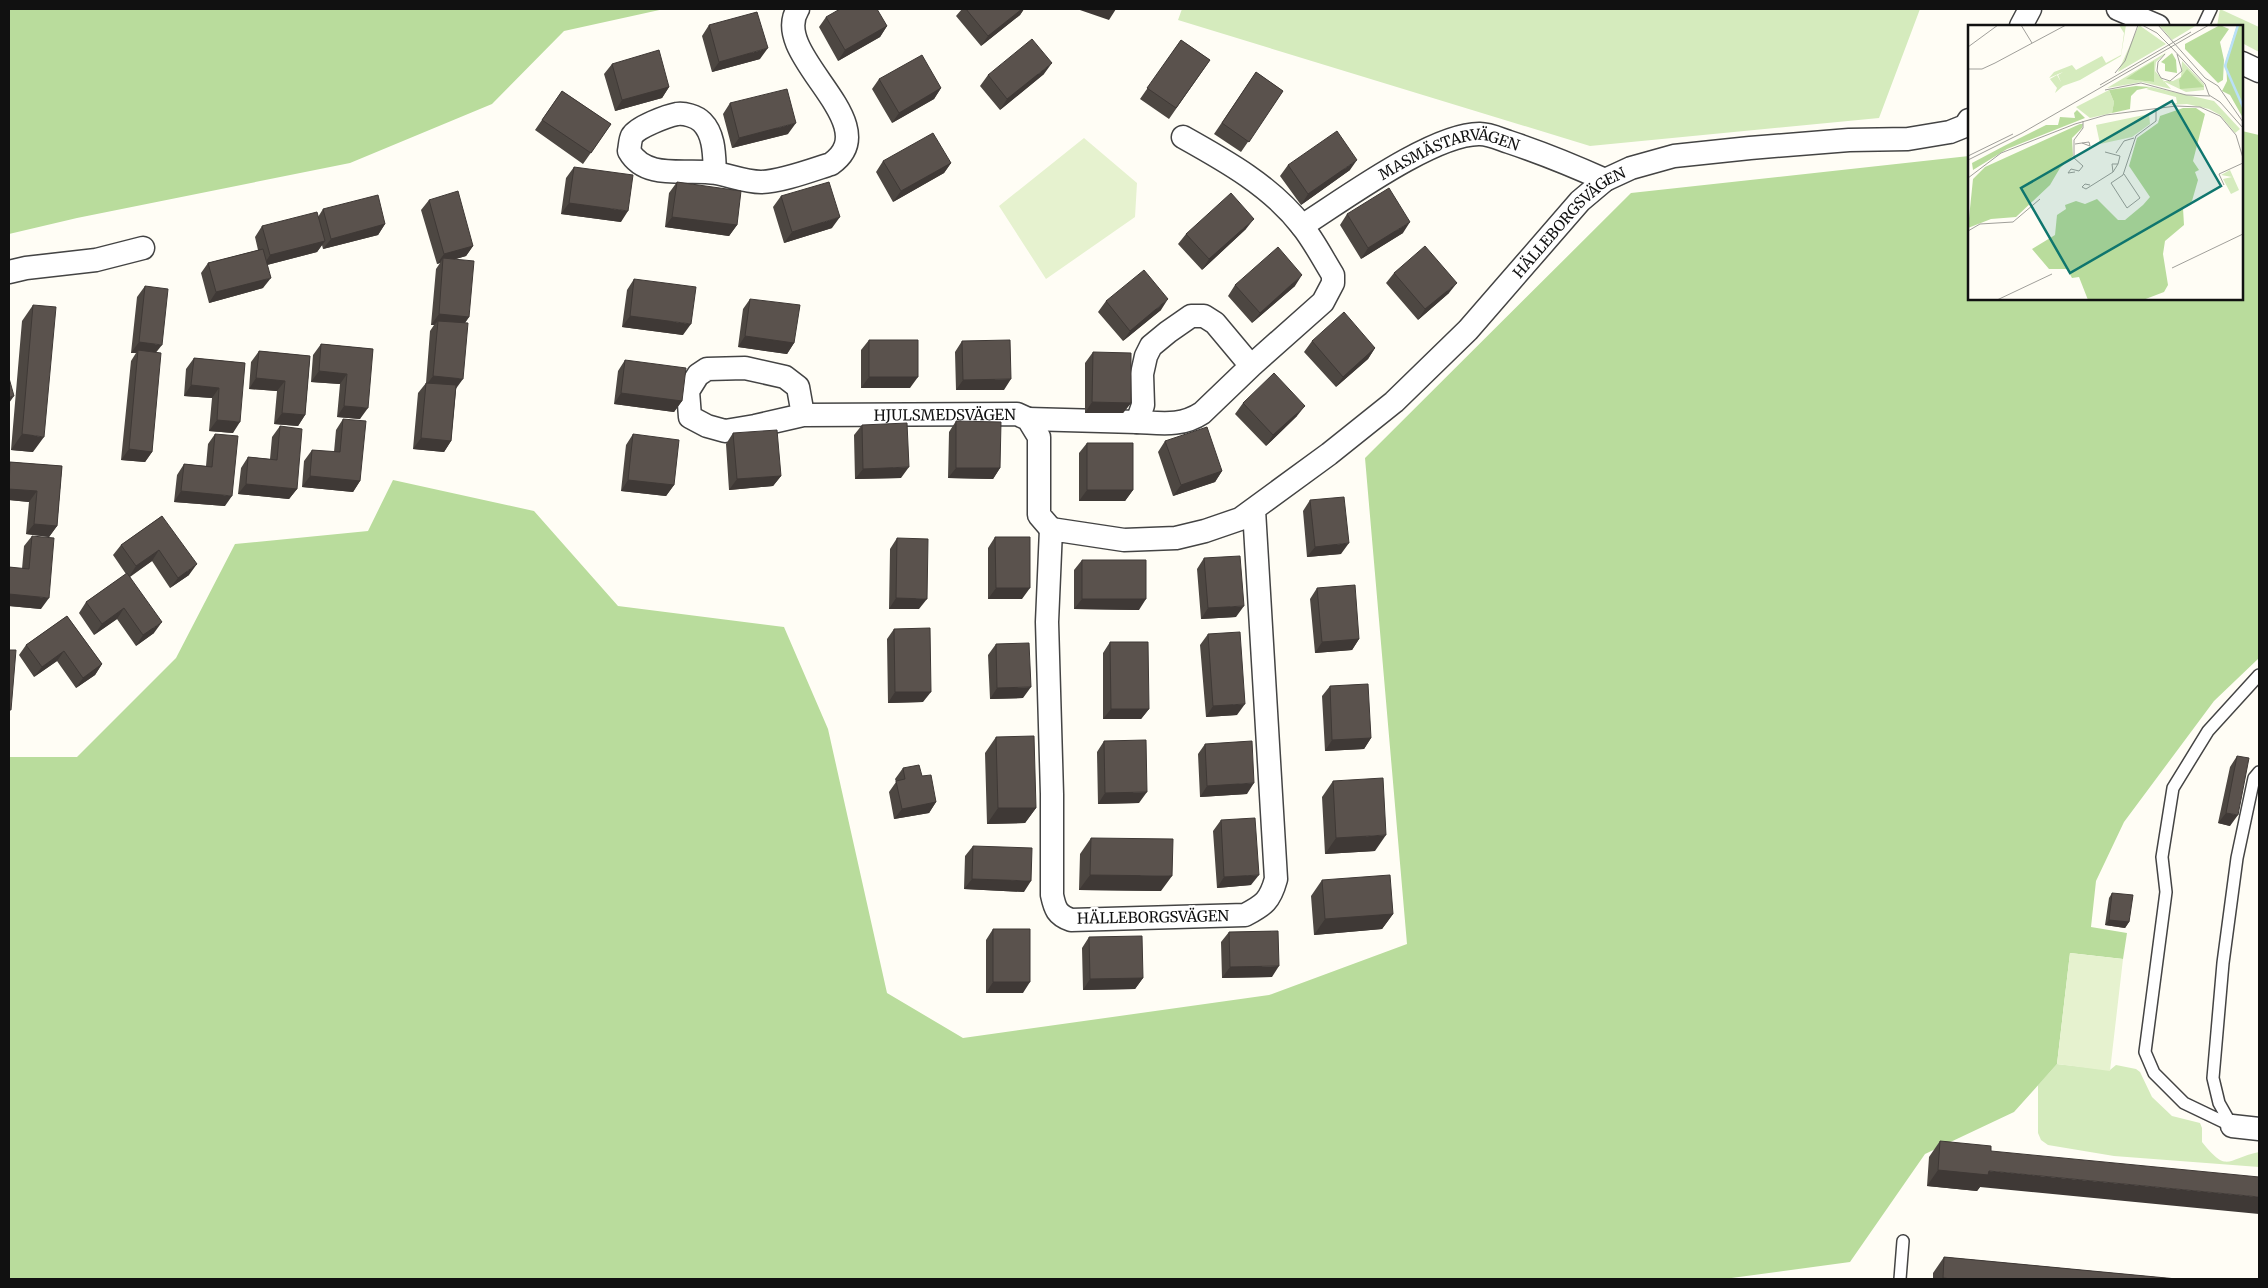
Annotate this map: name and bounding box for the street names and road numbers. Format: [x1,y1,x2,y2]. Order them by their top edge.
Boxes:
street label: MASMÄSTARVÄGEN [1375,124,1523,184]
street label: HÄLLEBORGSVÄGEN [1508,162,1629,281]
street label: HJULSMEDSVÄGEN [874,405,1016,424]
street label: HÄLLEBORGSVÄGEN [1077,906,1230,928]

